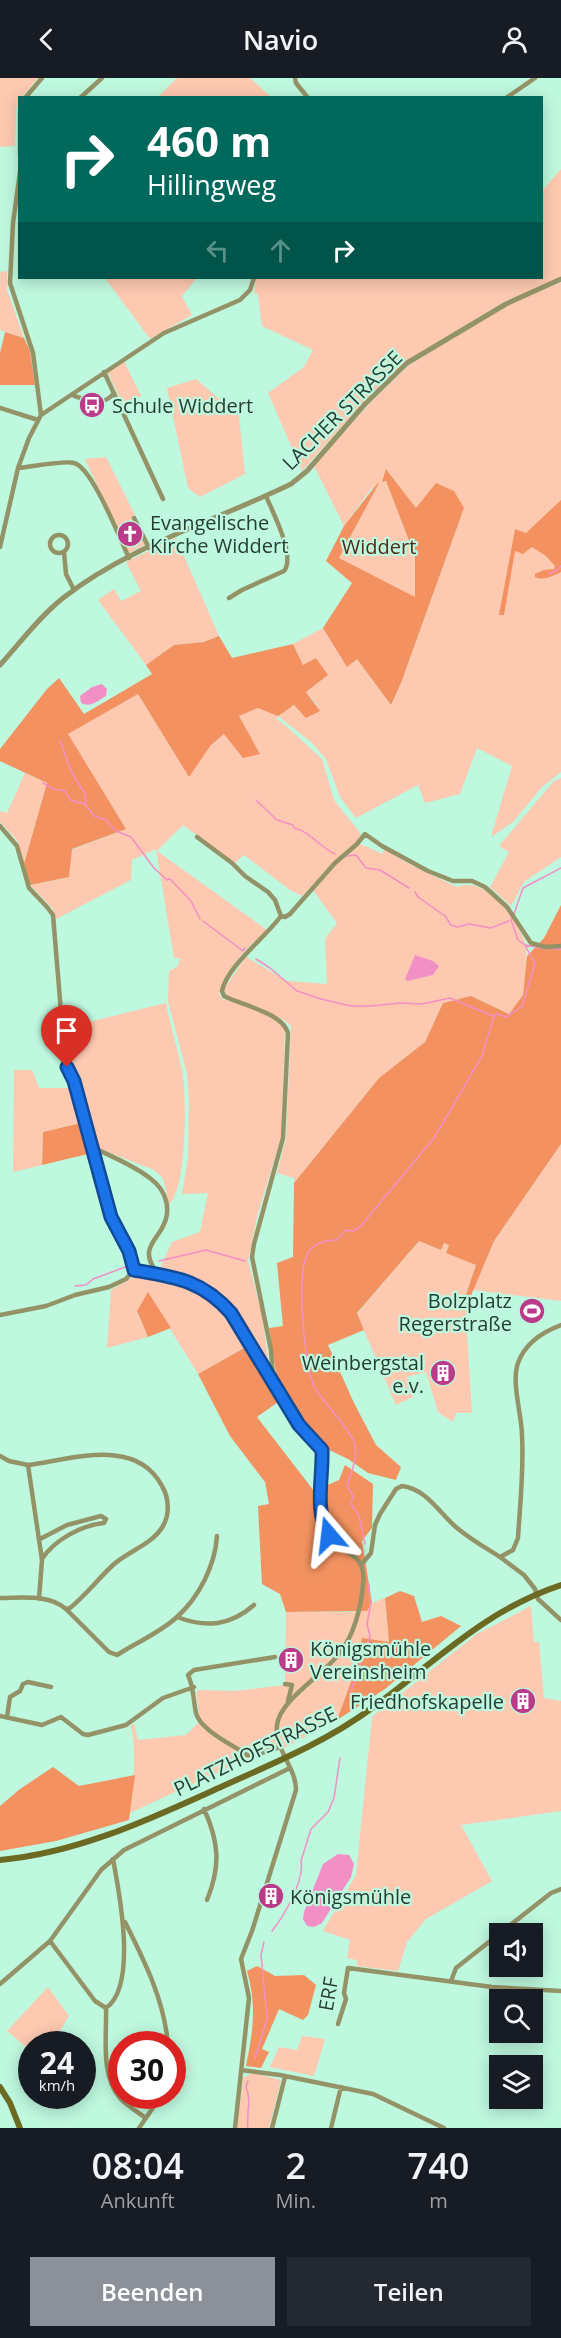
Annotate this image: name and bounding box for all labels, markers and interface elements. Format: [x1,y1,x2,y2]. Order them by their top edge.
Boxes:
text: Navio [243,21,318,58]
icon: back [30,23,63,56]
icon: person [498,23,531,56]
text: 460 m [147,112,271,169]
icon: right [48,120,126,198]
text: Hillingweg [147,166,276,203]
icon: left [201,234,234,267]
icon: ahead [264,234,297,267]
icon: right [327,234,360,267]
street label: LACHER STRASSE [276,344,408,476]
bus stop icon: Schule Widdert [77,390,107,420]
place label: Schule Widdert [112,392,253,419]
place label: Evangelische Kirche Widdert [150,509,288,559]
church icon: Evangelische Kirche Widdert [115,519,145,549]
park label: Widdert [342,533,416,560]
pin [41,1005,92,1067]
icon: arrive [50,1014,83,1047]
place label: Bolzplatz Regerstraße [399,1287,512,1337]
sports icon: Bolzplatz Regerstraße [517,1296,547,1326]
place label: Weinbergstal e.v. [302,1349,424,1399]
building icon: Weinbergstal e.v. [428,1358,458,1388]
position arrow [297,1503,361,1567]
place label: Königsmühle Vereinsheim [310,1635,431,1685]
building icon: Königsmühle Vereinsheim [276,1645,306,1675]
building icon: Friedhofskapelle [508,1686,538,1716]
place label: Friedhofskapelle [350,1688,504,1715]
street label: PLATZHOFSTRASSE [169,1700,341,1802]
building icon: Königsmühle [256,1881,286,1911]
place label: Königsmühle [290,1883,411,1910]
map controls [489,1923,543,2109]
button: sound [489,1923,543,1977]
street label: ERF [312,1975,344,2013]
button: search [489,1989,543,2043]
speed limit sign: 30 [108,2031,186,2109]
text: 24 [40,2042,74,2083]
button: layers [489,2055,543,2109]
text: km/h [39,2075,75,2095]
text: 08:04 [92,2141,184,2190]
text: 2 [285,2141,306,2190]
text: 740 [408,2141,469,2190]
text: Ankunft [101,2187,175,2214]
text: Min. [275,2187,316,2214]
text: m [429,2187,448,2214]
button: Beenden [30,2257,275,2326]
button: Teilen [287,2257,531,2326]

